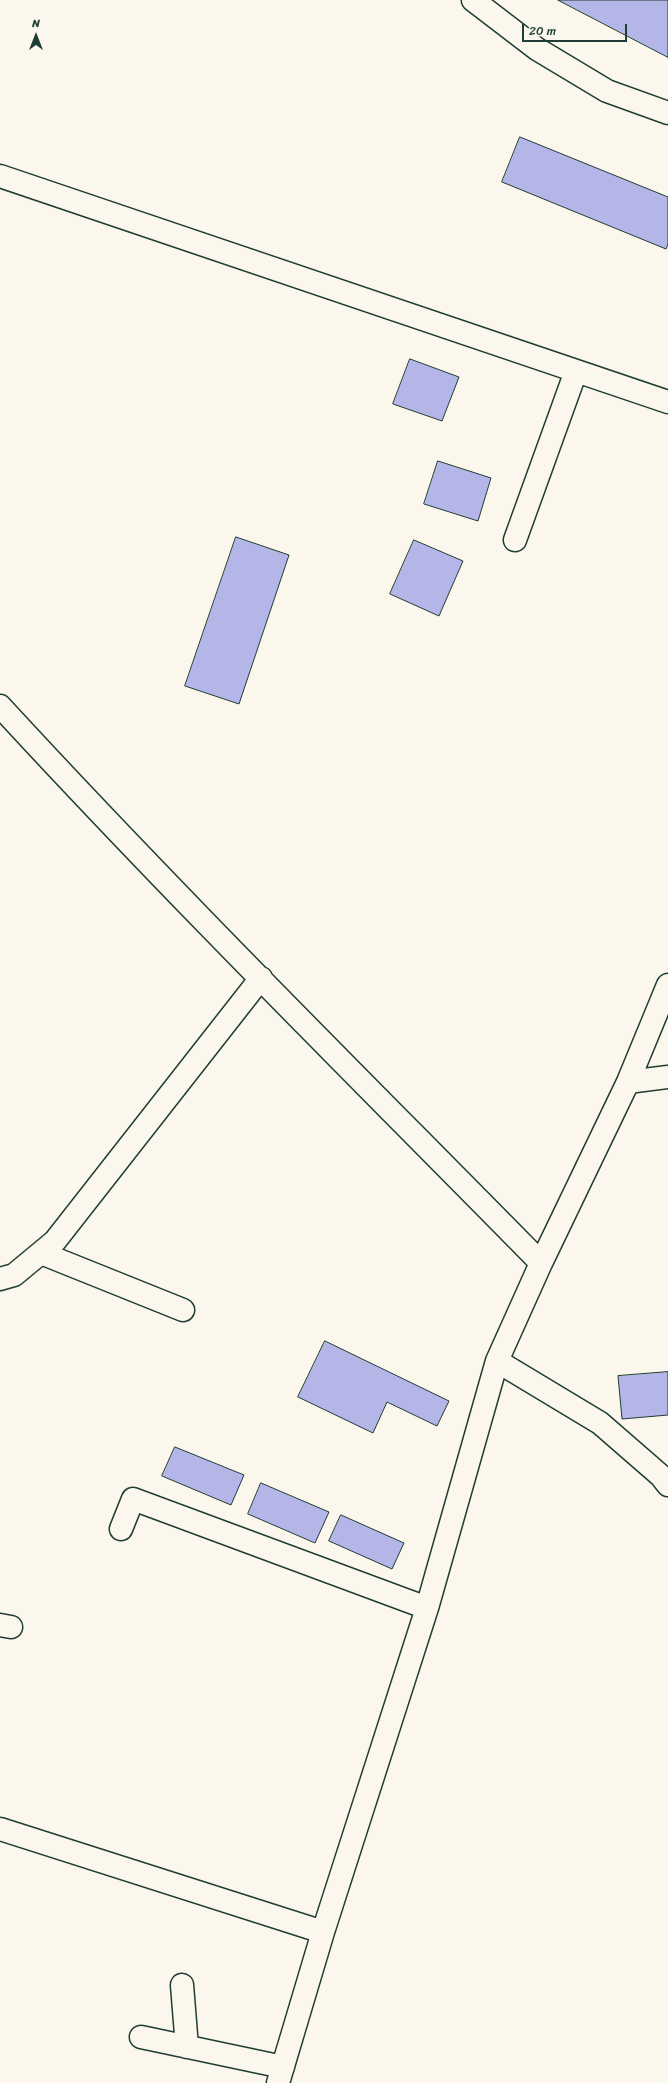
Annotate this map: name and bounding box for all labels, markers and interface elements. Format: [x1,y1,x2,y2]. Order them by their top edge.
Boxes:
text: N [32,14,40,33]
north arrow [16,16,56,56]
scale bar [524,16,629,42]
text: 20 m [529,20,556,42]

